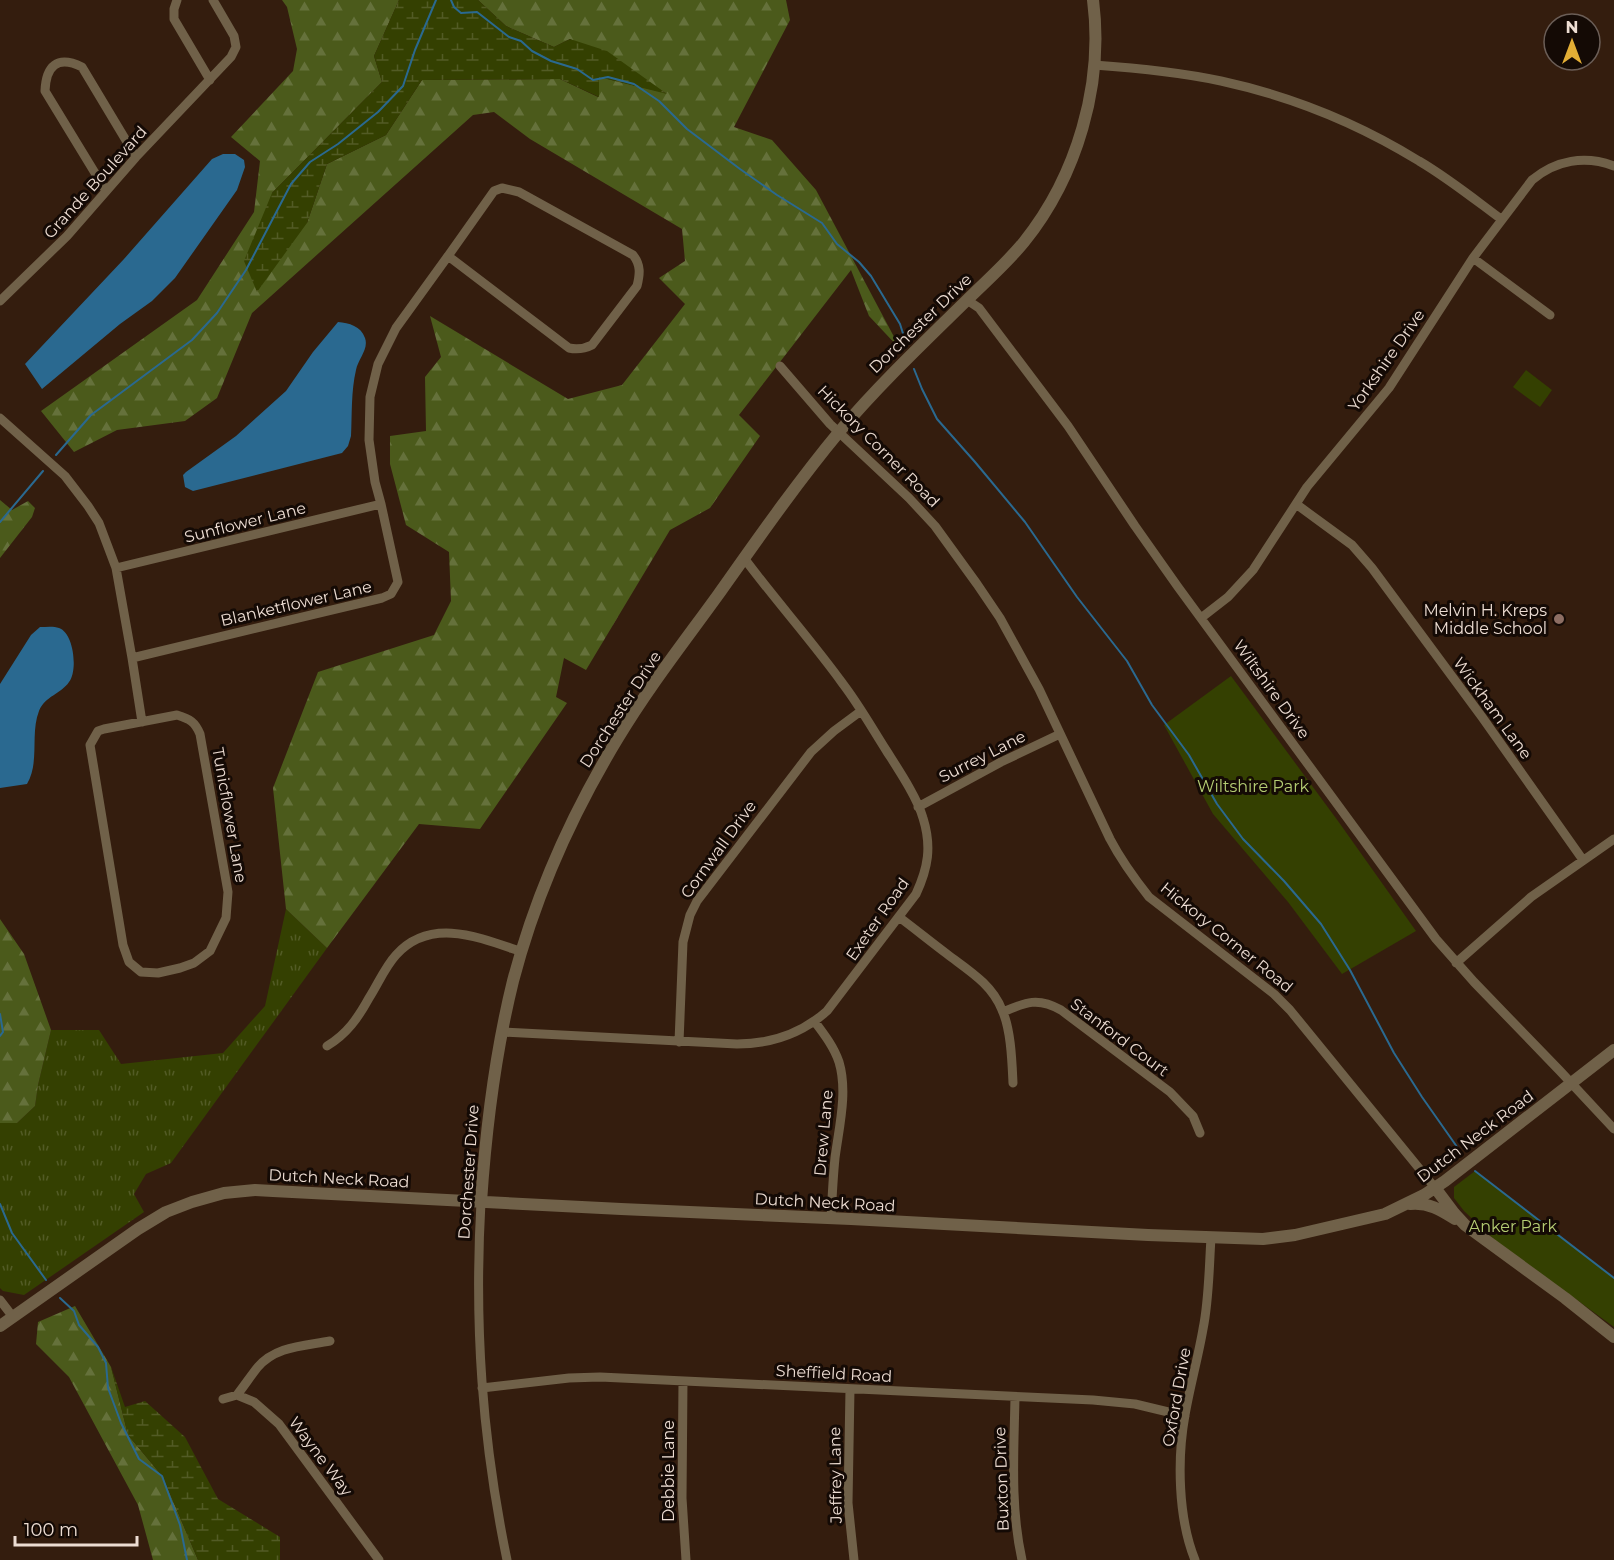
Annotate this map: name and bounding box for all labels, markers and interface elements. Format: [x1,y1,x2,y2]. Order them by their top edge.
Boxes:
north arrow [1542,12,1602,72]
text: N [1566,18,1578,37]
street label: Grande Boulevard [40,122,151,242]
street label: Dorchester Drive [865,270,976,377]
street label: Yorkshire Drive [1344,306,1429,415]
street label: Hickory Corner Road [814,381,944,511]
street label: Sunflower Lane [182,498,308,547]
street label: Blanketflower Lane [219,577,374,630]
place label: Melvin H. Kreps Middle School [1423,601,1547,638]
marker: Melvin H. Kreps Middle School [1552,612,1566,626]
street label: Wiltshire Drive [1229,636,1314,742]
street label: Dorchester Drive [576,647,665,771]
street label: Wickham Lane [1449,654,1536,763]
street label: Surrey Lane [936,726,1029,786]
street label: Tunicflower Lane [208,746,251,884]
park label: Wiltshire Park [1197,777,1309,796]
street label: Cornwall Drive [677,797,760,902]
street label: Exeter Road [842,874,913,964]
street label: Hickory Corner Road [1157,878,1297,997]
street label: Stanford Court [1067,994,1173,1081]
street label: Dutch Neck Road [1413,1086,1537,1186]
street label: Drew Lane [810,1089,837,1177]
street label: Dorchester Drive [454,1104,483,1240]
street label: Dutch Neck Road [268,1165,410,1192]
street label: Dutch Neck Road [754,1189,896,1216]
park label: Anker Park [1469,1217,1558,1236]
street label: Oxford Drive [1158,1346,1195,1448]
street label: Sheffield Road [775,1361,893,1386]
street label: Wayne Way [285,1413,357,1500]
street label: Debbie Lane [659,1420,678,1522]
street label: Buxton Drive [990,1426,1013,1532]
street label: Jeffrey Lane [825,1427,846,1524]
scale bar [15,1509,136,1547]
text: 100 m [24,1519,78,1541]

